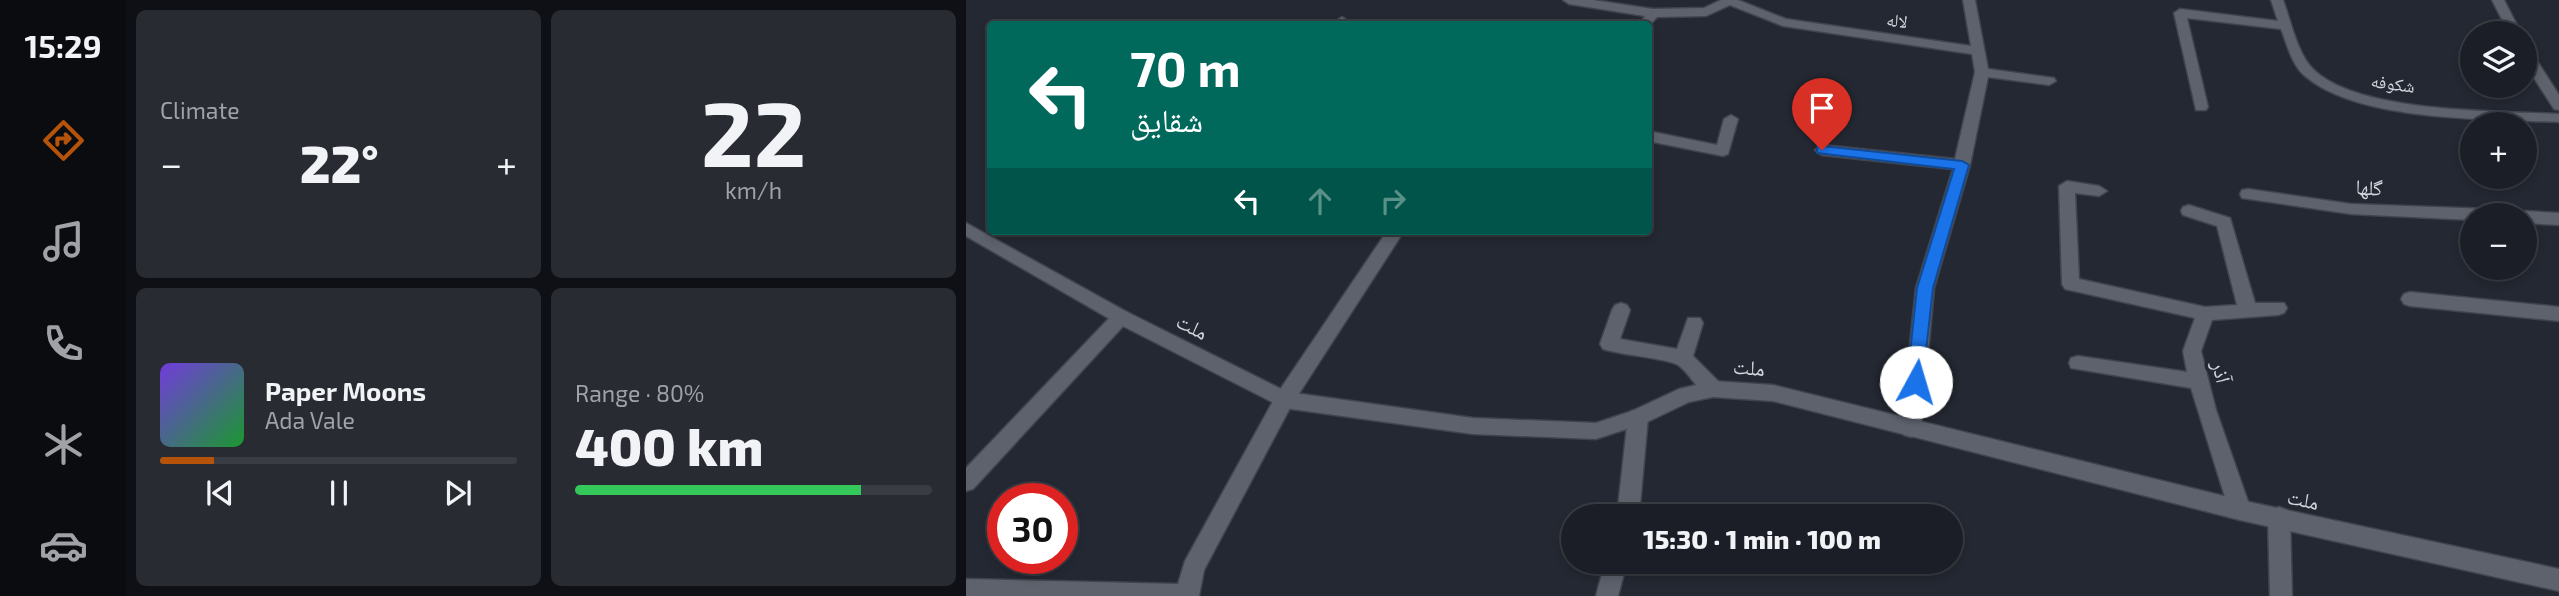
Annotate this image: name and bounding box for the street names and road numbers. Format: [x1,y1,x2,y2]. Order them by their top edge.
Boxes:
street label: لاله [1885,8,1909,32]
street label: شکوفه [2370,69,2417,97]
street label: گلها [2355,173,2384,201]
street label: ملت [1173,307,1213,344]
street label: ملت [1732,353,1766,380]
street label: آذر [2208,357,2237,386]
street label: ملت [2285,483,2322,514]

